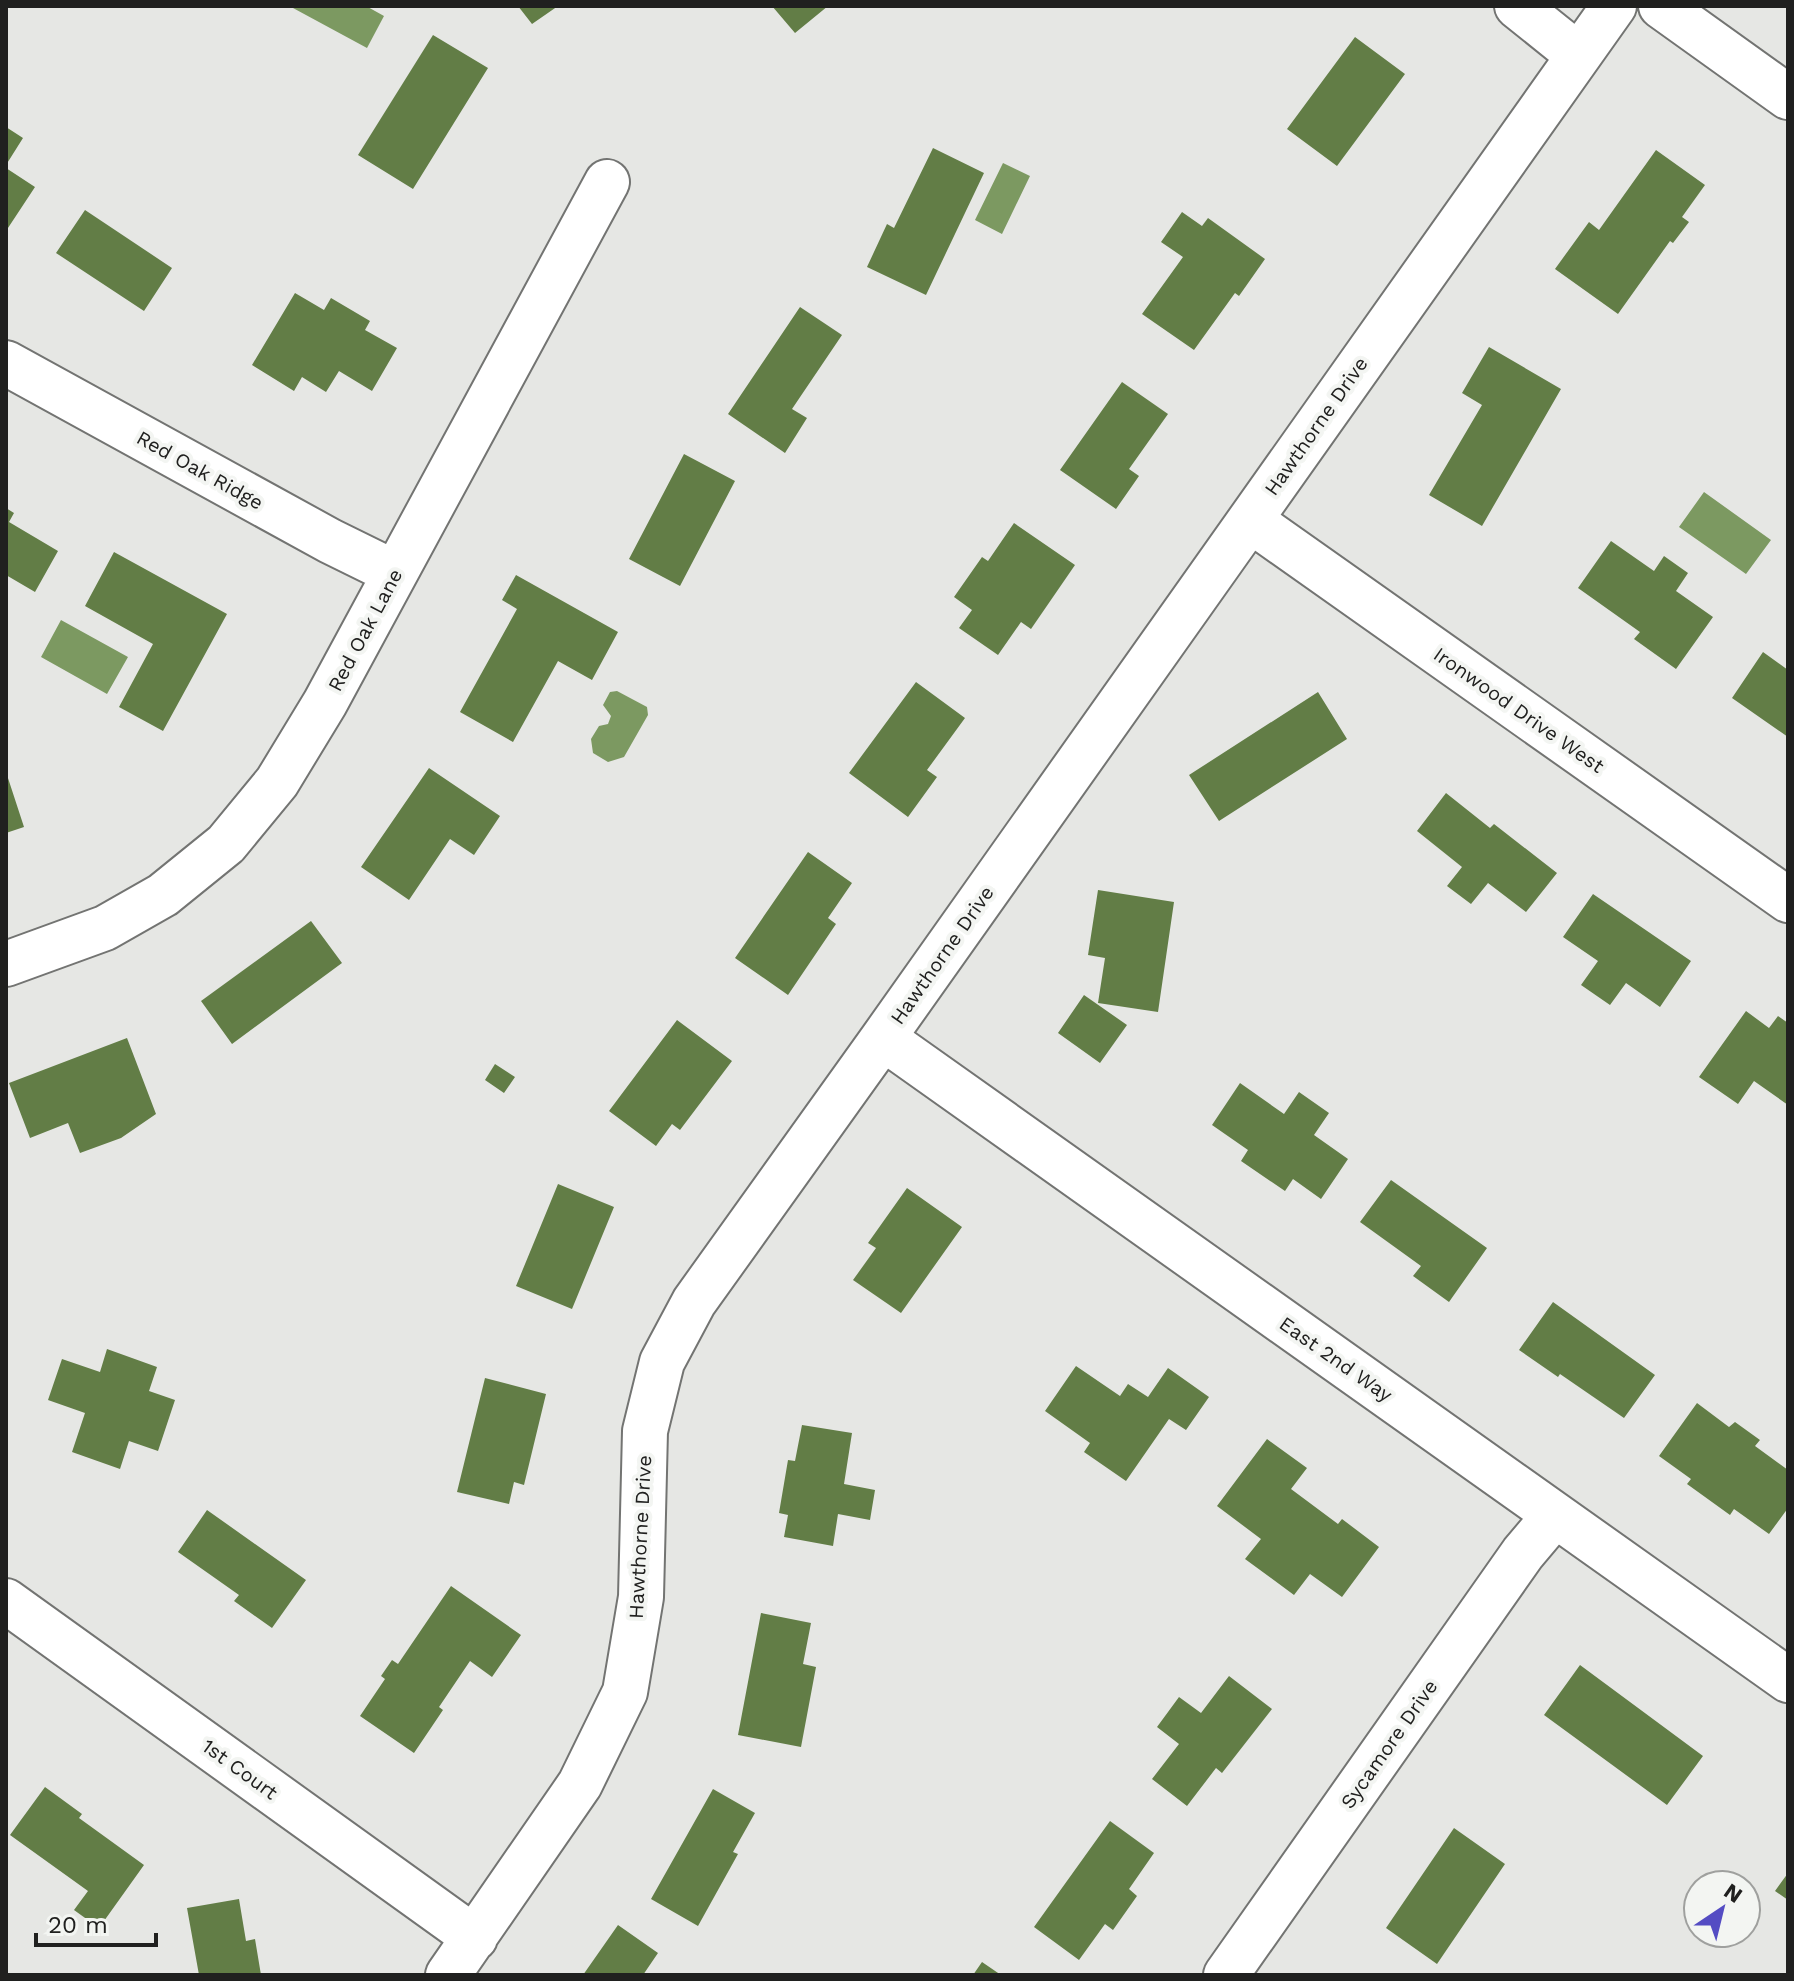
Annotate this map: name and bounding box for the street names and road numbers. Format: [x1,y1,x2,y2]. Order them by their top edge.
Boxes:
street label: Hawthorne Drive [1259,352,1373,500]
street label: Red Oak Ridge [132,425,268,515]
street label: Red Oak Lane [323,565,407,695]
street label: Ironwood Drive West [1429,642,1609,778]
street label: Hawthorne Drive [885,881,999,1029]
street label: East 2nd Way [1275,1311,1398,1407]
street label: Hawthorne Drive [624,1455,656,1619]
street label: Sycamore Drive [1336,1675,1442,1813]
street label: 1st Court [198,1734,283,1805]

